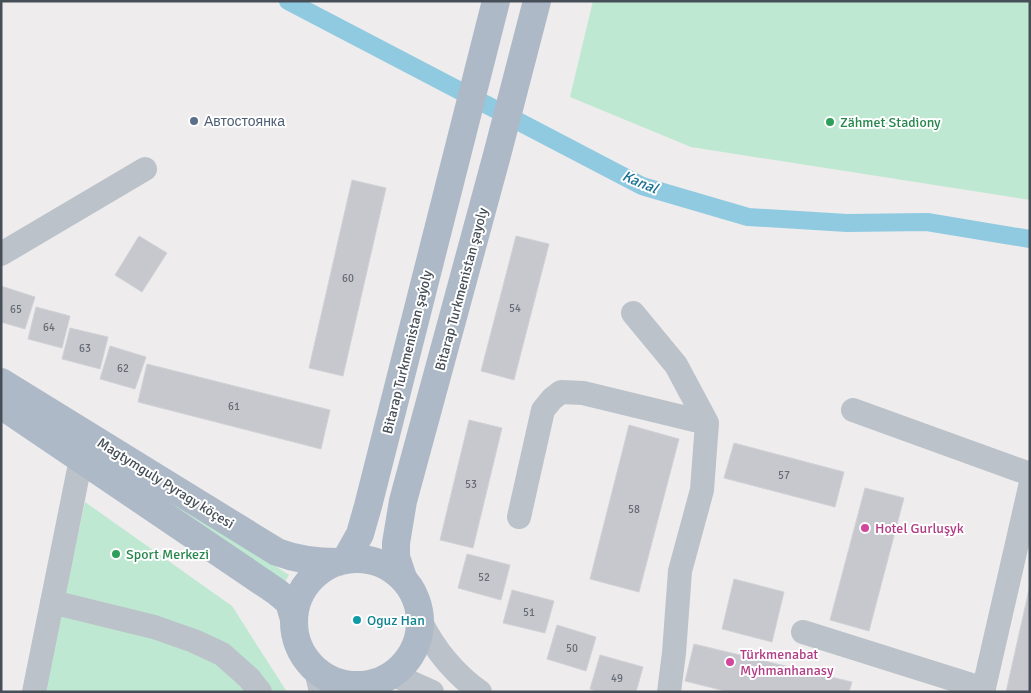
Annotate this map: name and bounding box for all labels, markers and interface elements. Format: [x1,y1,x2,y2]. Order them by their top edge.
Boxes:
place label: Автостоянка [204,113,285,130]
place label: Zähmet Stadiony [840,114,941,131]
marker: Автостоянка [188,115,200,127]
marker: Zähmet Stadiony [824,116,836,128]
water label: Kanal [620,167,662,198]
street label: Bitarap Turkmenistan şayoly [432,205,492,372]
street label: Bitarap Turkmenistan şaýoly [379,268,436,436]
house number: 60 [342,272,354,285]
house number: 54 [509,302,521,315]
house number: 65 [10,303,22,316]
house number: 64 [43,321,55,334]
house number: 63 [79,342,91,355]
house number: 62 [117,362,129,375]
house number: 61 [228,400,240,413]
street label: Magtymguly Pyragy köçesi [94,434,237,533]
house number: 57 [778,469,790,482]
house number: 53 [465,478,477,491]
house number: 58 [628,503,640,516]
place label: Hotel Gurluşyk [875,520,964,537]
marker: Hotel Gurluşyk [859,522,871,534]
place label: Sport Merkezi [126,546,209,563]
marker: Sport Merkezi [110,548,122,560]
house number: 52 [478,571,490,584]
house number: 51 [523,606,535,619]
place label: Oguz Han [367,612,425,629]
marker: Oguz Han [351,614,363,626]
house number: 50 [566,642,578,655]
place label: Türkmenabat Myhmanhanasy [740,646,834,679]
marker: Türkmenabat Myhmanhanasy [724,656,736,668]
house number: 49 [611,672,623,685]

